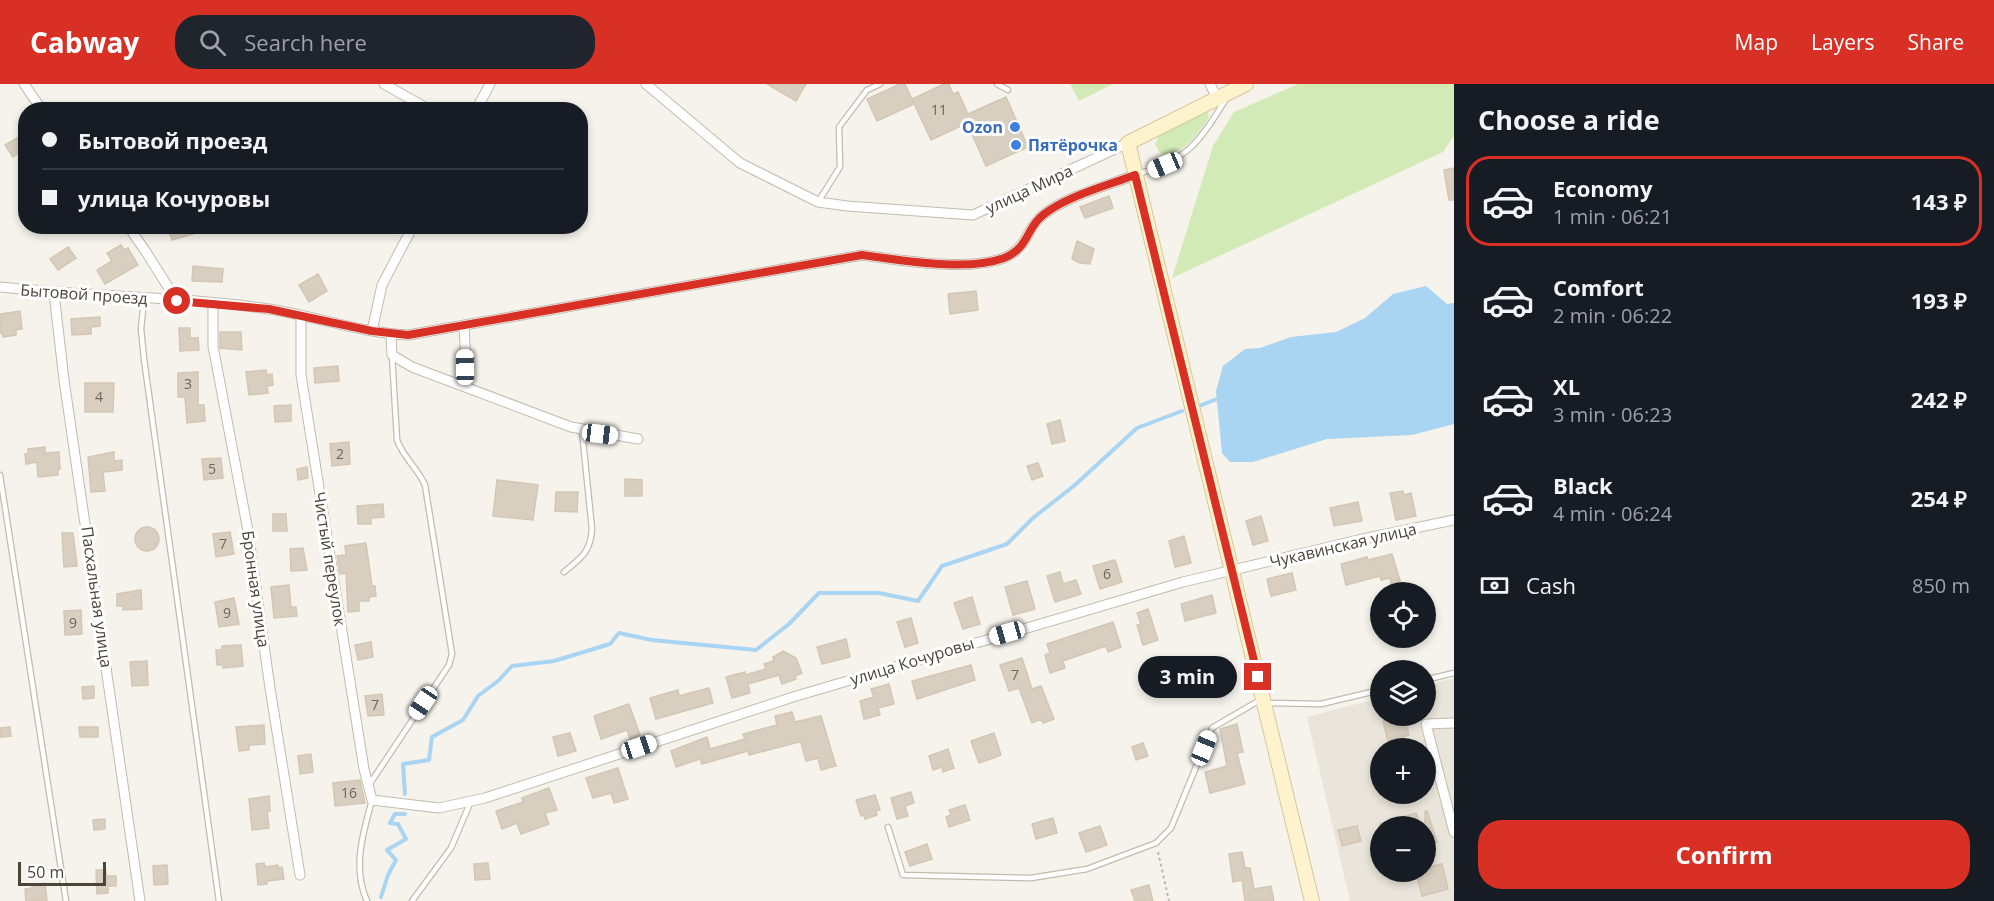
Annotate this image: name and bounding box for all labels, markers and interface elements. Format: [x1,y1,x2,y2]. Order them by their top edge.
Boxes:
search box [175,15,595,69]
text: Cabway [30,23,139,61]
icon: search [196,26,229,59]
text: Search here [244,27,367,57]
text: Map [1735,28,1778,56]
text: Layers [1811,28,1875,56]
text: Share [1908,28,1964,56]
house number: 11 [931,100,947,119]
text: Choose a ride [1478,101,1660,138]
place label: Ozon [962,116,1003,138]
marker: Ozon [1008,120,1022,134]
text: Бытовой проезд [78,125,267,155]
place label: Пятёрочка [1028,134,1118,156]
marker: Пятёрочка [1009,138,1023,152]
car [1145,150,1185,180]
street label: улица Мира [982,159,1076,219]
text: Economy [1553,173,1652,203]
icon: car [1481,174,1535,228]
text: улица Кочуровы [78,183,270,213]
text: 143 ₽ [1911,186,1967,216]
text: 1 min · 06:21 [1553,203,1672,230]
text: Comfort [1553,272,1644,302]
icon: car [1481,273,1535,327]
street label: Бытовой проезд [20,279,148,309]
text: 193 ₽ [1911,285,1967,315]
route start [163,287,190,314]
text: 2 min · 06:22 [1553,302,1672,329]
car [456,349,474,385]
text: XL [1553,371,1580,401]
icon: car [1481,372,1535,426]
house number: 3 [184,374,192,393]
text: 242 ₽ [1911,384,1967,414]
house number: 4 [95,387,103,406]
text: 3 min · 06:23 [1553,401,1672,428]
car [581,423,619,445]
house number: 2 [336,444,344,463]
house number: 5 [208,459,216,478]
text: Black [1553,470,1613,500]
icon: car [1481,471,1535,525]
text: 254 ₽ [1911,483,1967,513]
street label: Чистый переулок [309,490,352,629]
text: 4 min · 06:24 [1553,500,1672,527]
street label: Чукавинская улица [1268,517,1418,573]
street label: Пасхальная улица [76,525,118,669]
street label: Бронная улица [237,529,275,649]
house number: 7 [219,534,227,553]
house number: 6 [1103,564,1111,583]
icon: cash [1478,569,1511,602]
text: Cash [1526,570,1576,600]
text: 850 m [1912,572,1970,599]
map controls [1370,582,1436,882]
button: locate [1370,582,1436,648]
house number: 9 [223,603,231,622]
house number: 9 [69,613,77,632]
car [987,619,1027,647]
street label: улица Кочуровы [847,632,977,690]
callout: 3 min [1138,656,1237,698]
button: layers [1370,660,1436,726]
text: 3 min [1160,663,1215,690]
route end [1244,663,1271,690]
house number: 7 [1011,665,1019,684]
car [405,683,441,723]
house number: 7 [371,695,379,714]
car [1189,728,1219,768]
car [619,733,659,761]
button: + [1370,738,1436,804]
house number: 16 [341,783,357,802]
button: − [1370,816,1436,882]
button: Confirm [1478,820,1970,889]
scale bar [18,859,106,886]
text: 50 m [27,861,64,883]

